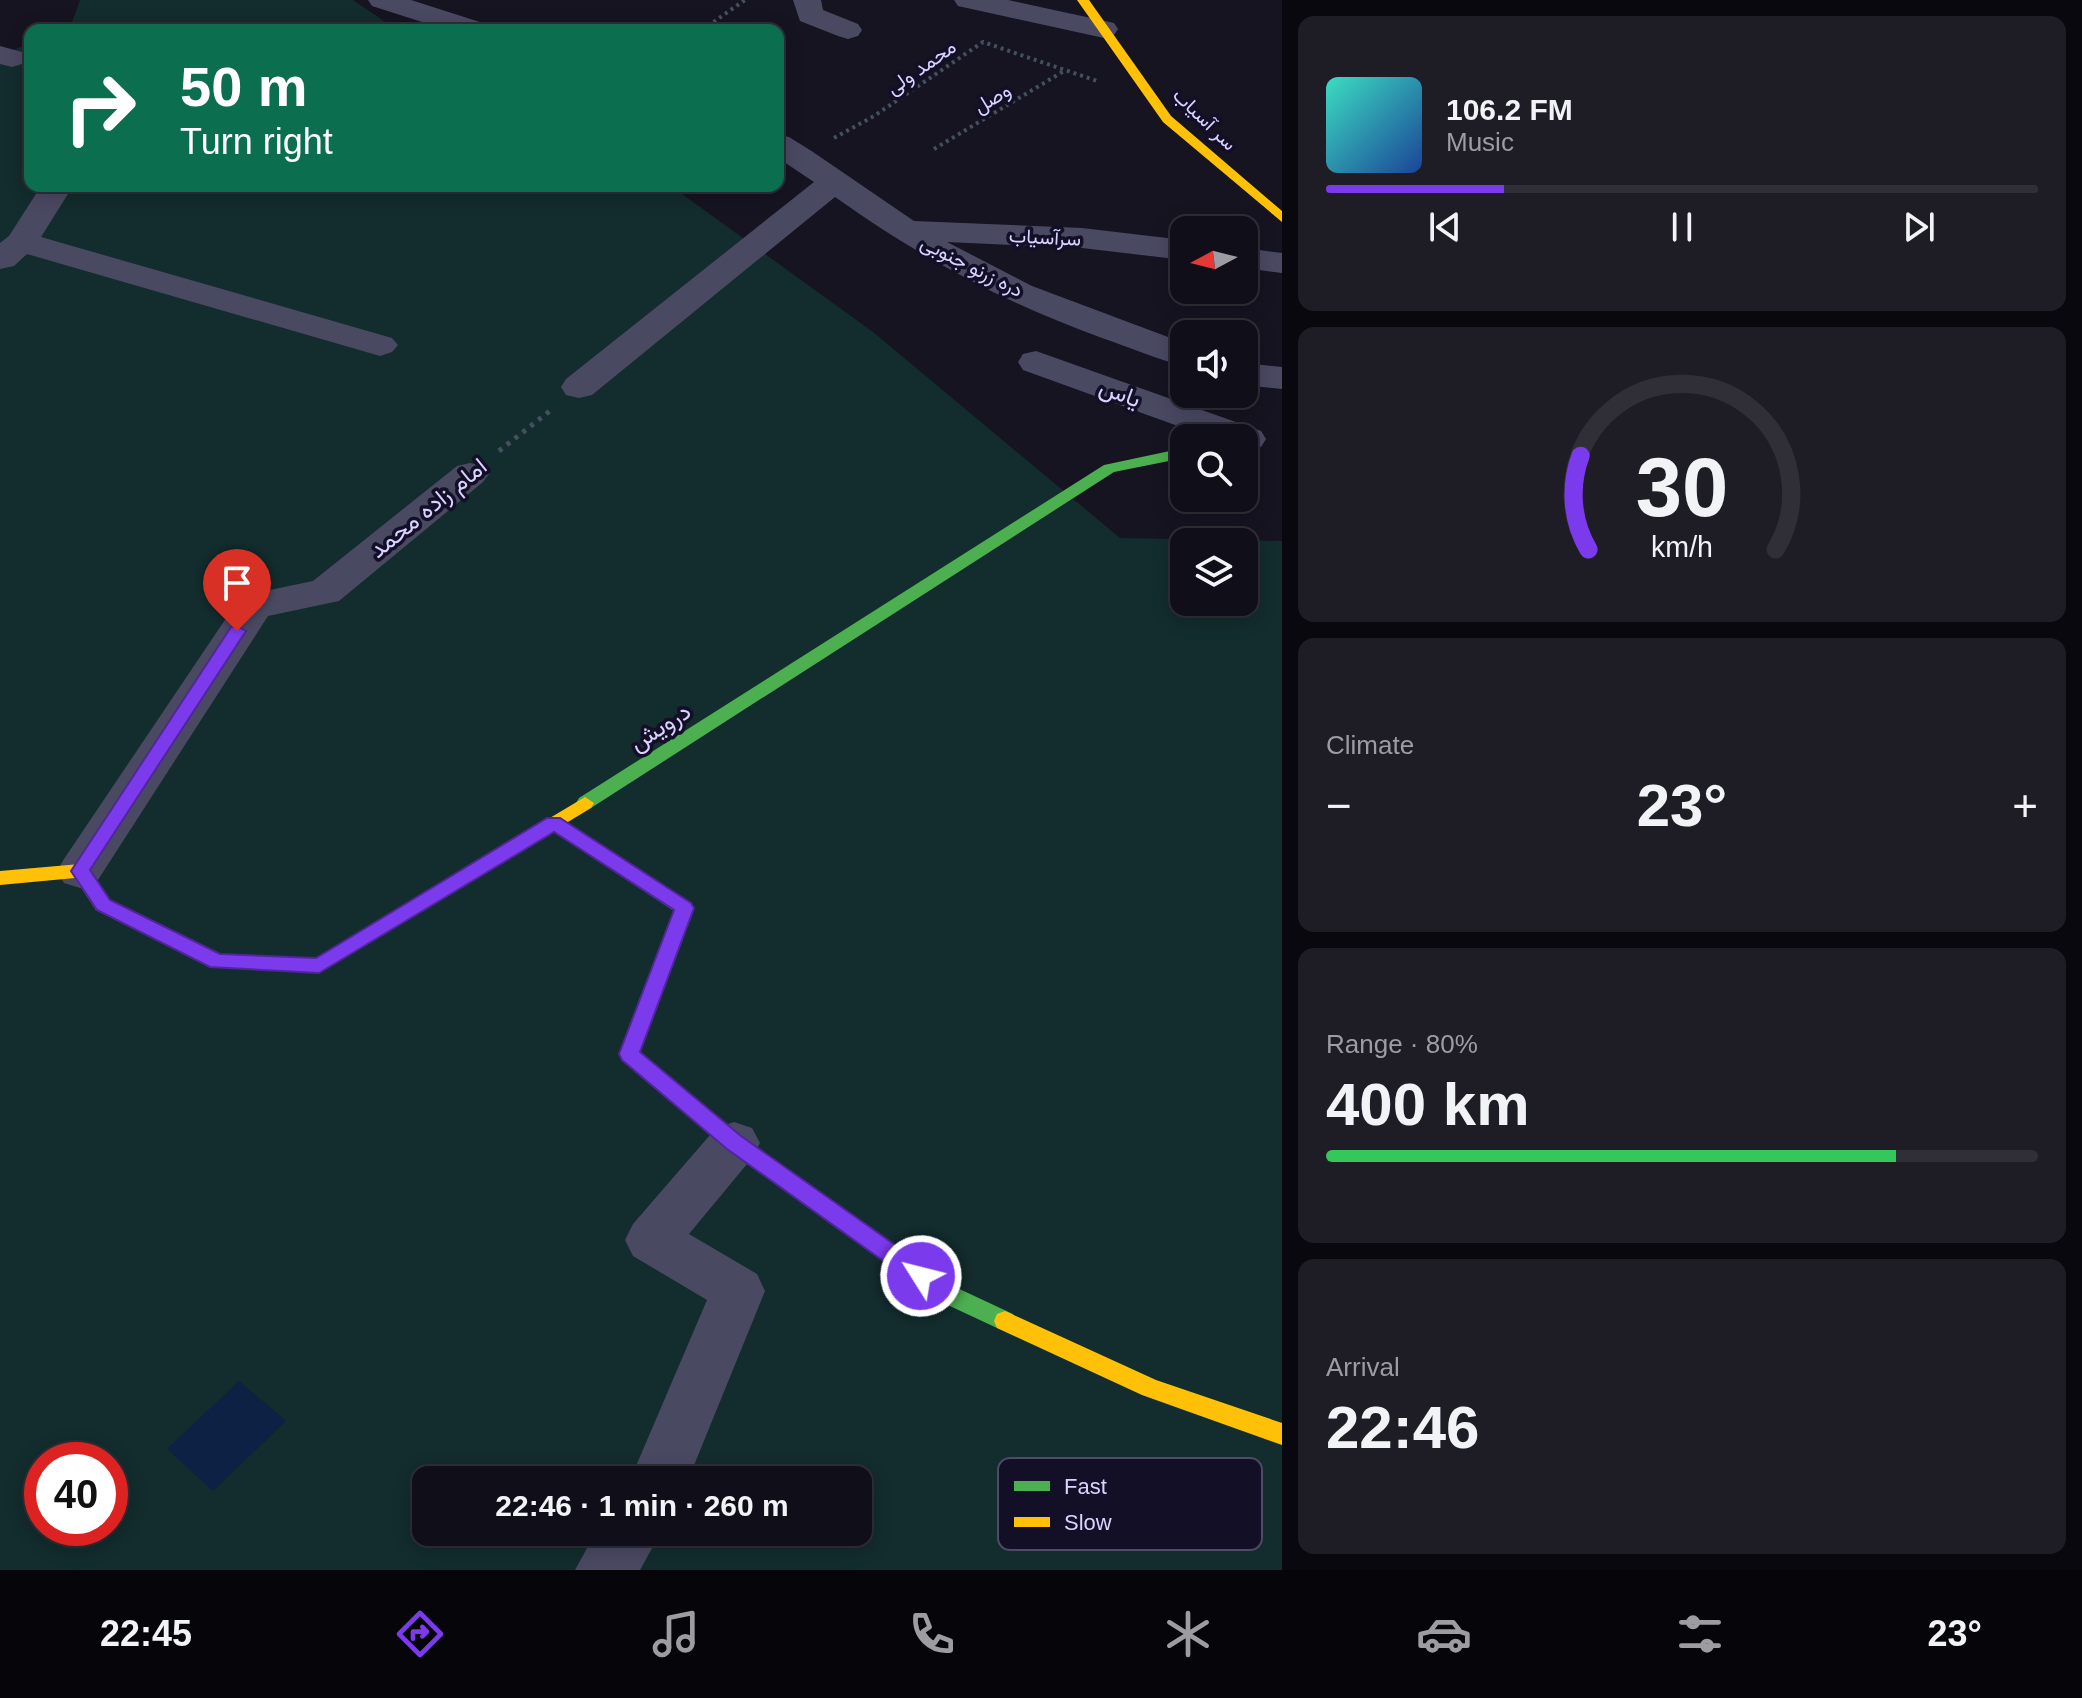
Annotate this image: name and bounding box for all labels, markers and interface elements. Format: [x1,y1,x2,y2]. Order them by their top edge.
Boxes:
street label: محمد ولی [882,35,961,100]
text: 50 m [180,55,308,118]
icon: right [48,56,152,160]
street label: وصل [970,79,1015,119]
street label: سر آسیاب [1167,83,1241,156]
text: 106.2 FM [1446,93,1573,126]
text: Turn right [180,121,333,162]
text: Music [1446,127,1514,157]
icon: previous [1423,205,1467,249]
icon: pause [1660,205,1704,249]
icon: next [1897,205,1941,249]
north arrow [1170,216,1258,304]
map controls [1170,216,1258,616]
street label: سرآسیاب [1008,224,1082,252]
street label: دره زرنو جنوبی [916,231,1027,303]
button: sound [1170,320,1258,408]
street label: یاس [1095,373,1145,413]
button: search [1170,424,1258,512]
text: 30 [1636,441,1728,534]
street label: امام زاده محمد [364,452,494,565]
button: layers [1170,528,1258,616]
text: km/h [1651,531,1713,563]
pin [203,549,271,631]
icon: arrive [215,561,259,605]
street label: درویش [624,697,696,758]
text: Climate [1326,730,1414,760]
text: 23° [1637,772,1727,839]
text: − [1326,781,1352,830]
text: + [2012,781,2038,830]
text: Range · 80% [1326,1029,1478,1059]
text: 400 km [1326,1071,1530,1138]
position arrow [879,1234,963,1318]
text: Arrival [1326,1352,1400,1382]
text: 22:46 [1326,1394,1479,1461]
speed limit sign: 40 [24,1442,128,1546]
legend [998,1458,1262,1550]
text: Fast [1064,1474,1107,1499]
text: 22:46 · 1 min · 260 m [495,1489,789,1522]
text: Slow [1064,1510,1112,1535]
icon: directions [392,1606,448,1662]
icon: music [648,1606,704,1662]
icon: phone [904,1606,960,1662]
icon: climate [1160,1606,1216,1662]
icon: car [1416,1606,1472,1662]
icon: filters [1672,1606,1728,1662]
text: 22:45 [100,1613,192,1654]
text: 23° [1927,1613,1982,1654]

